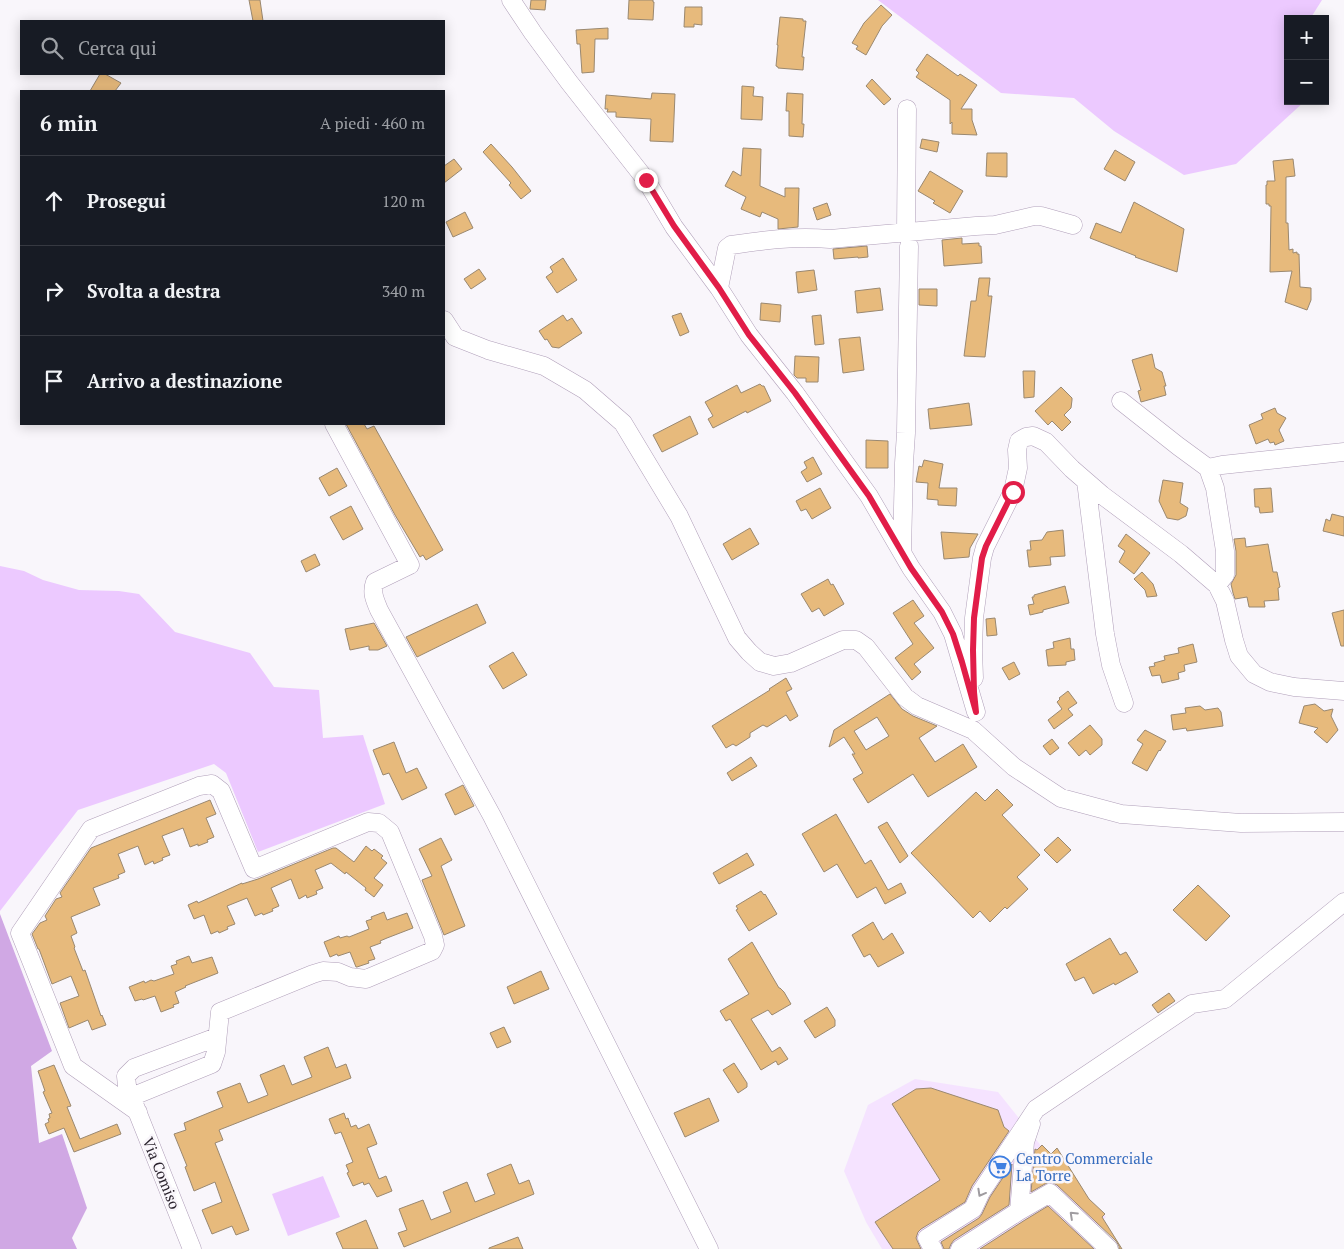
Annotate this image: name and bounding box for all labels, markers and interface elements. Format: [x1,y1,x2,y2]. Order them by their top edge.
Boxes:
map controls [1284,15,1329,105]
button: + [1284,15,1329,60]
search box [20,20,445,75]
icon: search [38,34,66,62]
text: Cerca qui [78,35,157,60]
button: − [1284,60,1329,105]
text: 6 min [40,109,97,137]
text: A piedi · 460 m [320,112,425,134]
route end [635,169,658,192]
icon: ahead [40,187,68,215]
text: Prosegui [87,188,166,213]
text: 120 m [382,190,425,212]
icon: right [40,277,68,305]
text: Svolta a destra [87,278,221,303]
text: 340 m [382,280,425,302]
icon: arrive [40,367,68,395]
text: Arrivo a destinazione [87,368,282,393]
route start [1002,481,1025,504]
street label: Via Comiso [139,1134,185,1212]
place label: Centro Commerciale La Torre [1016,1148,1153,1185]
supermarket icon: Centro Commerciale La Torre [988,1155,1012,1179]
one-way arrow [978,1187,988,1196]
one-way arrow [1070,1212,1079,1221]

